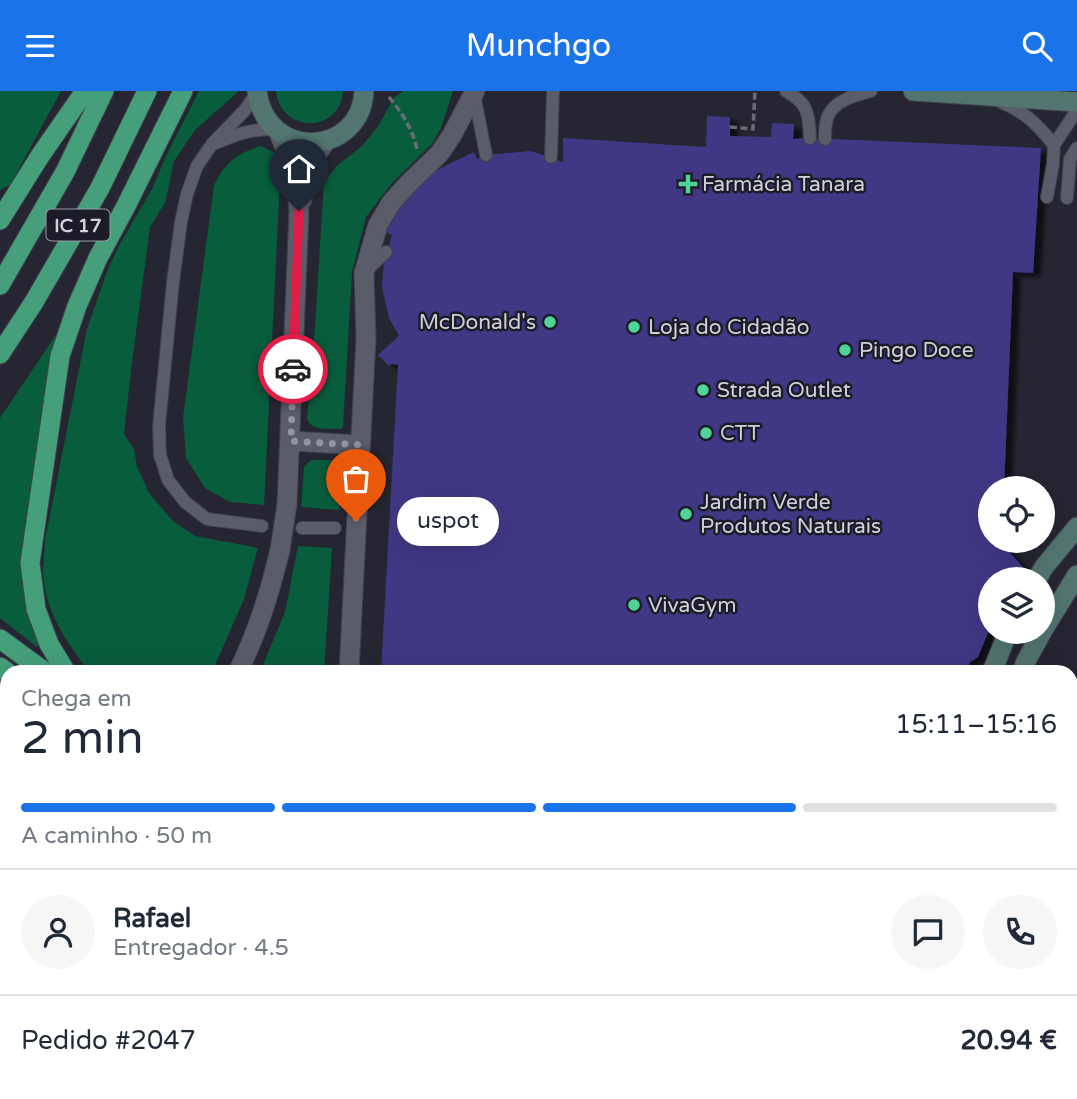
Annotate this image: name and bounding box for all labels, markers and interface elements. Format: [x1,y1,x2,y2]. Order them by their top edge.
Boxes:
icon: menu [21,27,59,65]
text: Munchgo [466,27,611,65]
icon: search [1018,27,1056,65]
pin [269,139,329,211]
icon: home [280,150,318,188]
place label: Farmácia Tanara [702,172,865,197]
marker: Farmácia Tanara [680,176,696,192]
road number: IC 17 [46,209,110,241]
place label: McDonald's [419,310,536,335]
marker: McDonald's [542,314,558,330]
place label: Loja do Cidadão [648,315,810,340]
marker: Loja do Cidadão [626,319,642,335]
courier [258,334,328,404]
place label: Pingo Doce [859,338,974,363]
marker: Pingo Doce [837,342,853,358]
icon: car [274,350,312,388]
place label: Strada Outlet [717,378,851,403]
marker: Strada Outlet [695,382,711,398]
place label: CTT [720,421,760,446]
marker: CTT [698,425,714,441]
pin [326,449,386,521]
icon: bag [337,460,375,498]
map controls [978,476,1055,644]
button: locate [978,476,1055,553]
place label: Jardim Verde Produtos Naturais [700,490,881,539]
callout: uspot [398,497,500,545]
marker: Jardim Verde Produtos Naturais [678,506,694,522]
text: uspot [417,507,479,535]
button: layers [978,567,1055,644]
place label: VivaGym [648,593,737,618]
marker: VivaGym [626,597,642,613]
text: Chega em [21,685,132,713]
text: 15:11–15:16 [895,709,1057,740]
text: 2 min [21,711,144,766]
text: A caminho · 50 m [21,822,212,850]
button: person [21,895,95,969]
button: chat [891,895,965,969]
button: phone [983,895,1057,969]
text: Rafael [113,903,191,934]
text: Entregador · 4.5 [113,934,289,962]
text: Pedido #2047 [21,1025,196,1056]
text: 20.94 € [960,1025,1057,1056]

